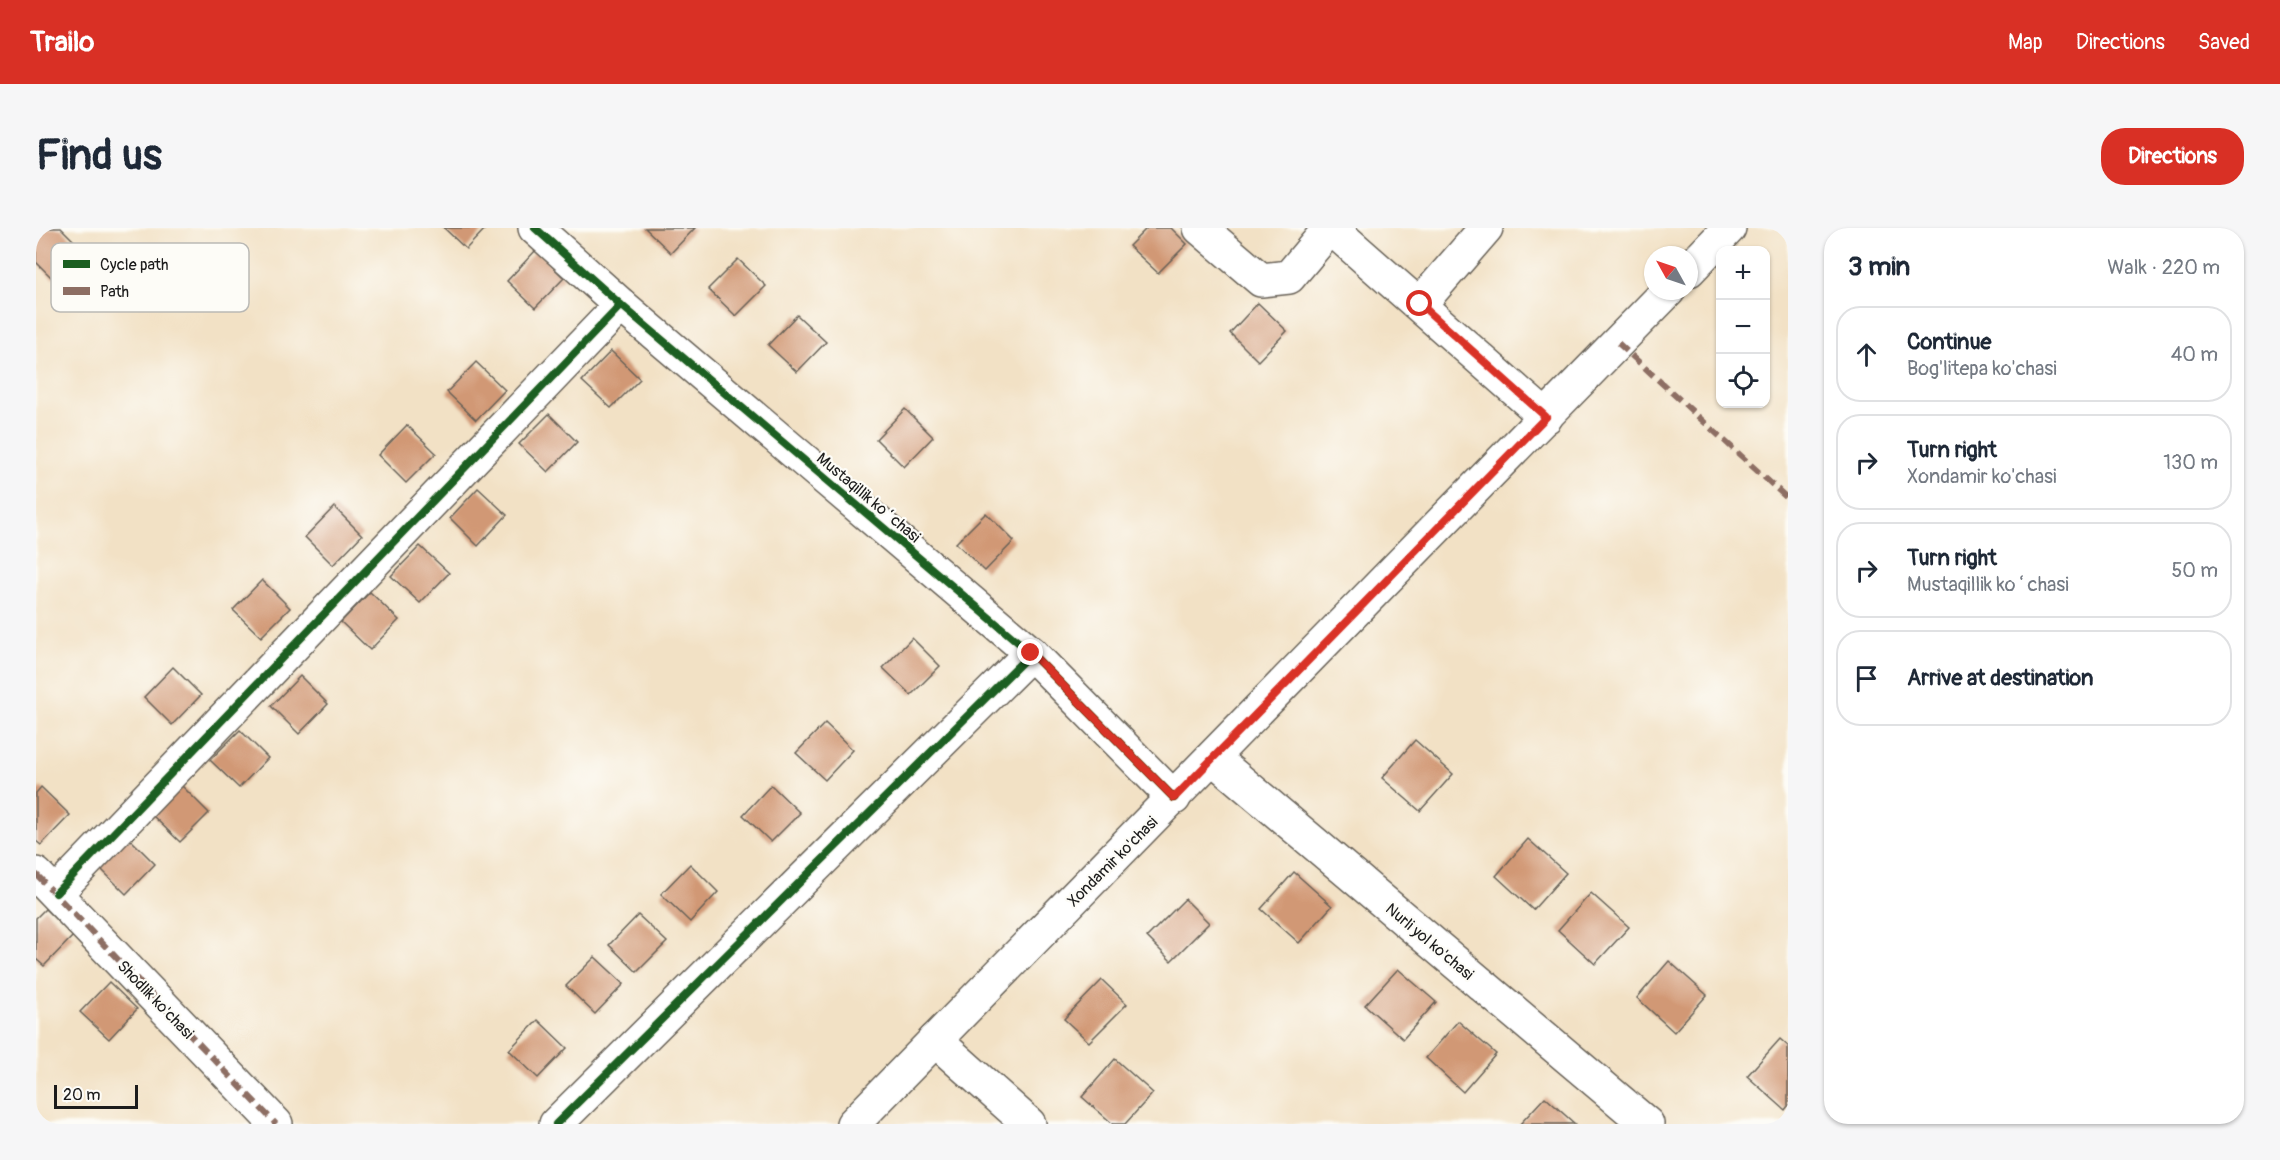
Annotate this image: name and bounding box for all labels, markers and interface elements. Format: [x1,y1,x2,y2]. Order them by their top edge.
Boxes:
text: Trailo [30,25,94,60]
text: Map [2008,29,2043,56]
text: Directions [2076,29,2165,56]
text: Saved [2198,29,2250,56]
button: Directions [2101,128,2244,185]
text: Find us [36,130,162,182]
legend [51,243,249,312]
north arrow [1644,246,1698,300]
map controls [1716,246,1770,408]
button: + [1716,246,1770,300]
text: 3 min [1848,251,1910,283]
text: Cycle path [100,255,168,275]
text: Walk · 220 m [2107,255,2220,280]
text: Path [100,282,129,302]
route start [1406,290,1432,316]
button: − [1716,300,1770,354]
text: Continue [1907,328,1991,356]
icon: ahead [1850,338,1883,371]
text: 40 m [2171,342,2218,367]
button: locate [1716,354,1770,408]
text: Bog'litepa ko'chasi [1907,356,2057,381]
text: Turn right [1907,436,1997,464]
icon: right [1850,446,1883,479]
street label: Mustaqillik koʻchasi [812,448,924,547]
text: 130 m [2163,450,2218,475]
text: Xondamir ko'chasi [1907,464,2056,489]
text: Turn right [1907,544,1997,572]
icon: right [1850,554,1883,587]
text: 50 m [2171,558,2218,583]
text: Mustaqillik koʻchasi [1907,572,2069,597]
route end [1017,639,1043,665]
icon: arrive [1850,662,1883,695]
text: Arrive at destination [1907,664,2093,692]
street label: Xondamir ko'chasi [1063,812,1162,911]
street label: Nurli yol ko'chasi [1381,899,1478,985]
street label: Shodlik ko'chasi [113,956,198,1043]
scale bar [54,1082,138,1110]
text: 20 m [63,1085,101,1105]

